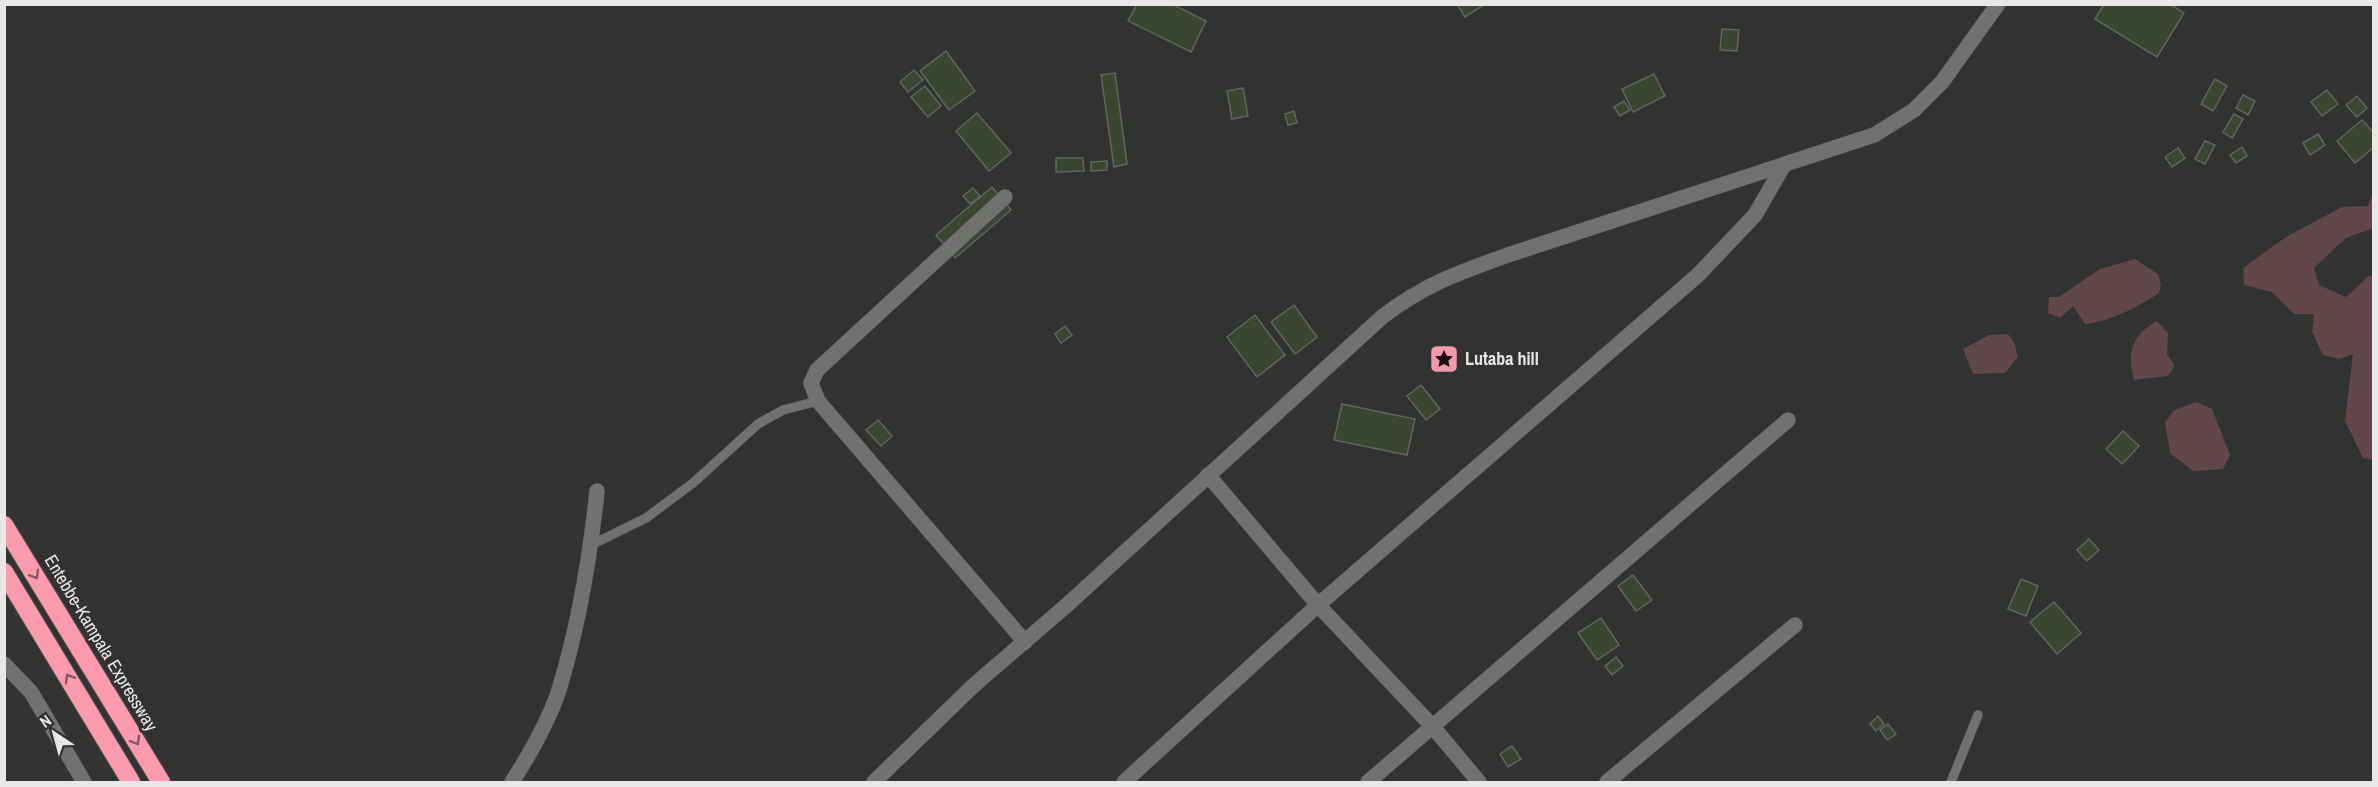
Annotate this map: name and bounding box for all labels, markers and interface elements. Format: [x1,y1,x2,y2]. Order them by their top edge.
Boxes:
place icon: Lutaba hill [1428,343,1460,375]
place label: Lutaba hill [1465,346,1539,371]
street label: Entebbe-Kampala Expressway [39,550,164,736]
one-way arrow [27,569,39,579]
one-way arrow [64,674,76,684]
north arrow [24,703,84,763]
text: N [35,709,55,733]
one-way arrow [129,735,141,745]

